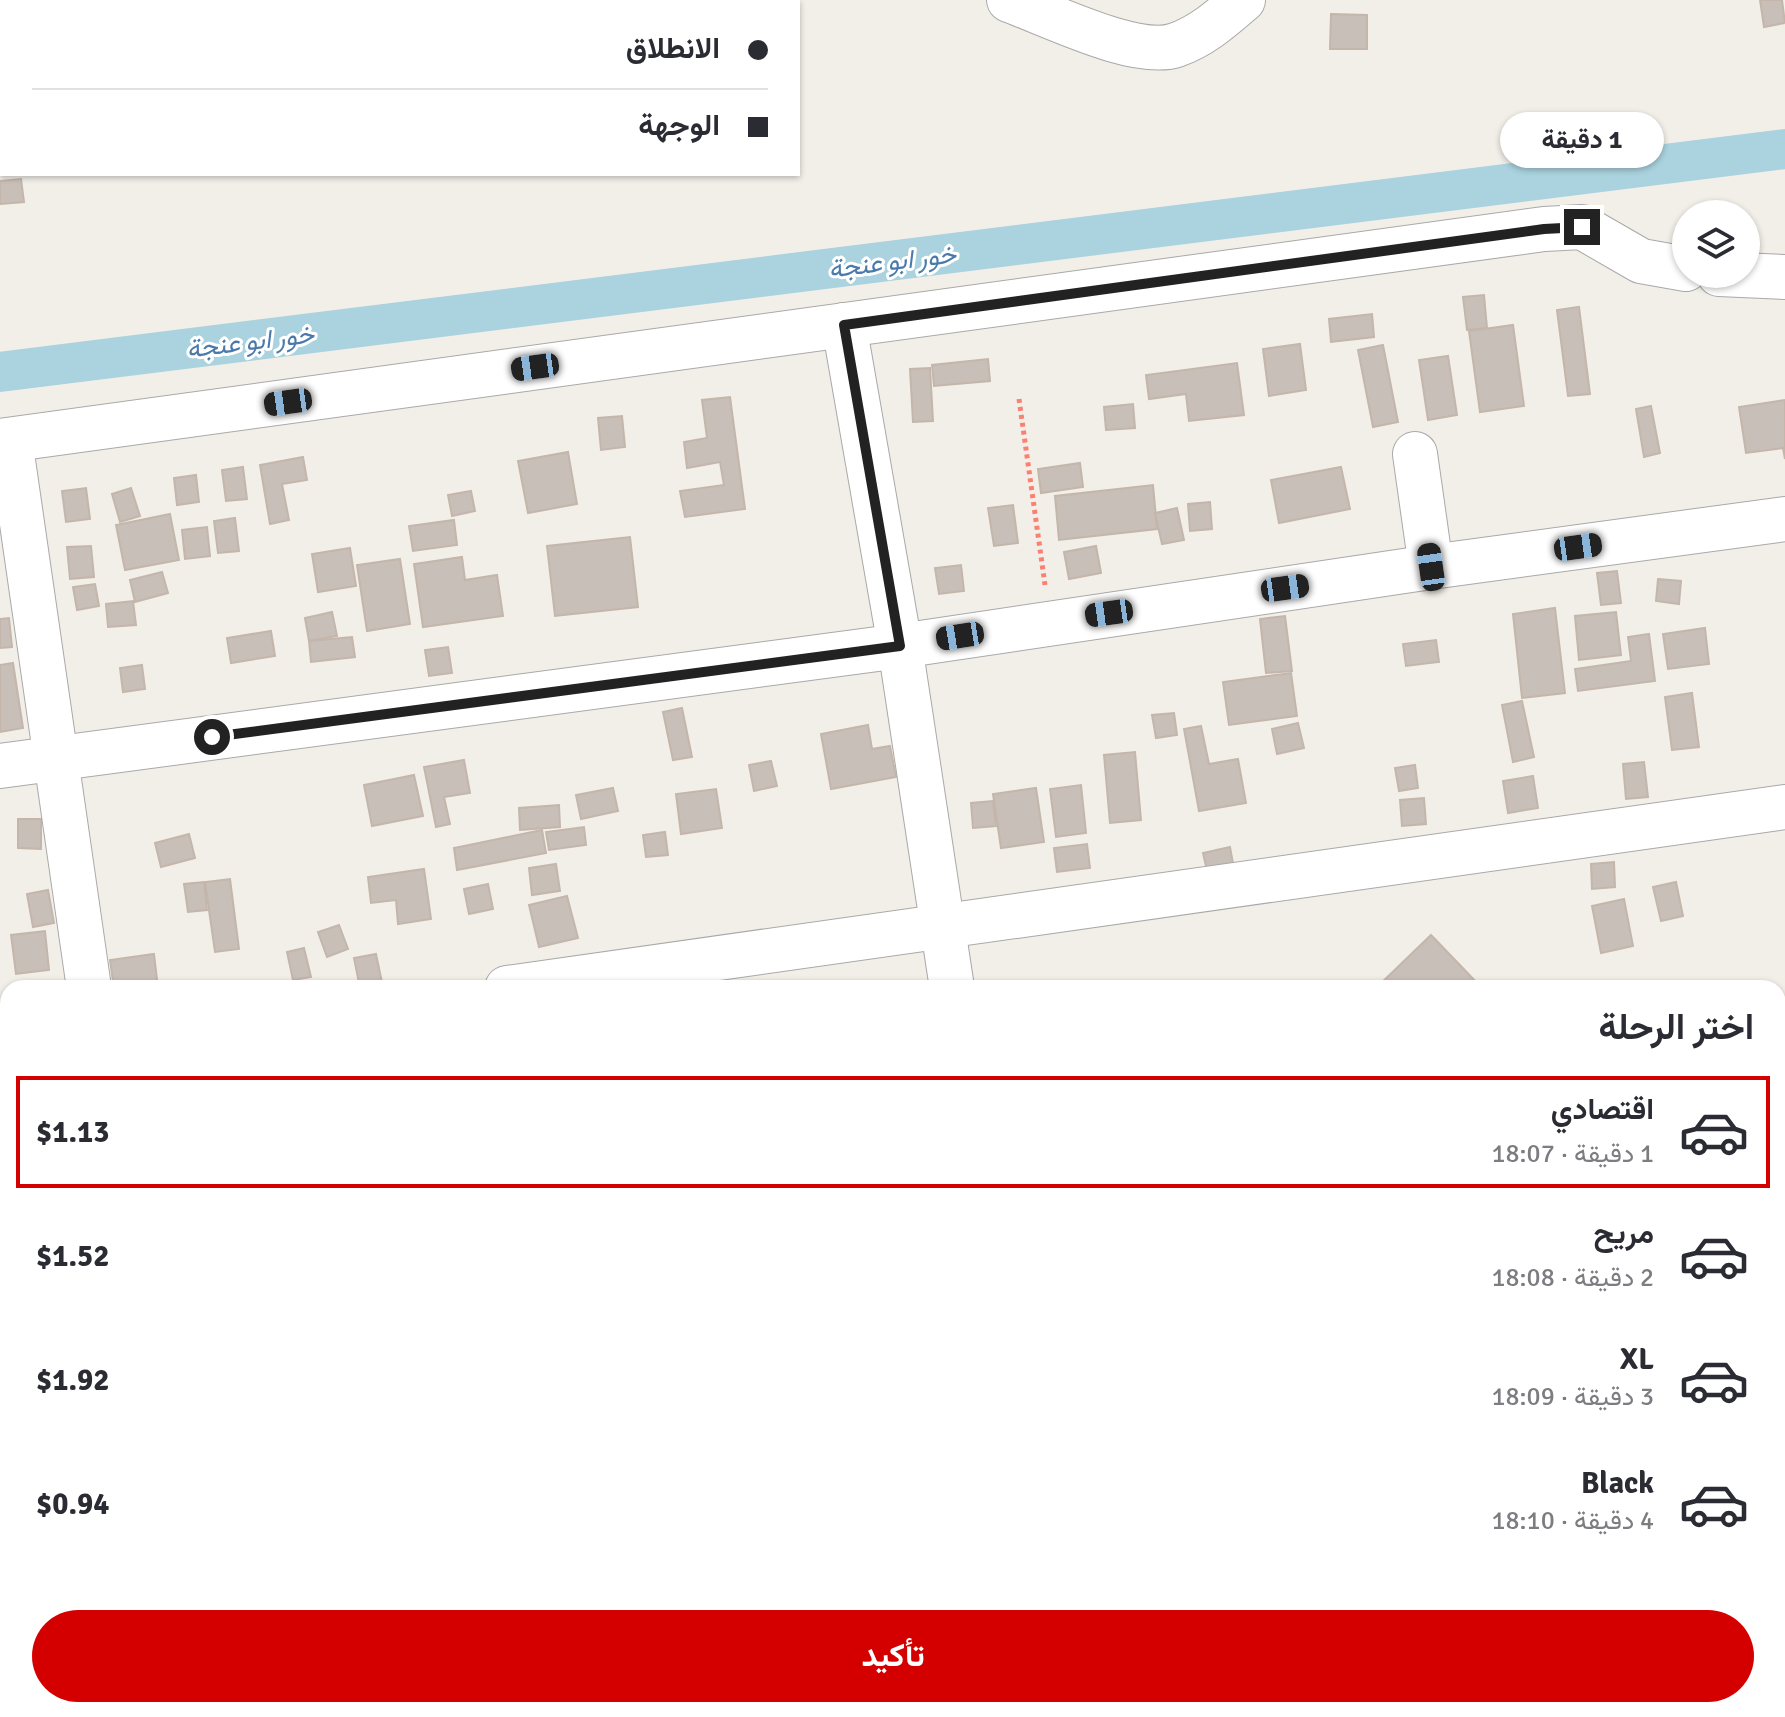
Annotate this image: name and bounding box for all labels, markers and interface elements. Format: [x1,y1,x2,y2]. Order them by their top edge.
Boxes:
text: الانطلاق [626,30,720,67]
text: الوجهة [638,107,720,144]
callout: 1 دقيقة [1500,111,1664,167]
text: 1 دقيقة [1541,124,1623,156]
map controls [1672,200,1760,288]
button: layers [1672,200,1760,288]
route end [1564,209,1600,245]
water label: خور ابو عنجة [827,238,959,286]
water label: خور ابو عنجة [185,318,317,366]
car [510,352,560,382]
car [263,387,313,417]
car [1553,532,1603,562]
car [1416,542,1446,592]
car [1260,573,1310,603]
car [1084,598,1134,628]
car [934,620,986,652]
route start [194,719,230,755]
text: اختر الرحلة [1598,1005,1754,1050]
text: اقتصادي [1551,1091,1654,1128]
icon: car [1678,1096,1750,1168]
text: $1.13 [36,1114,109,1151]
text: 1 دقيقة · 18:07 [1492,1138,1654,1170]
text: مريح [1594,1215,1654,1252]
icon: car [1678,1220,1750,1292]
text: $1.52 [36,1238,109,1275]
text: 2 دقيقة · 18:08 [1492,1262,1654,1294]
text: XL [1620,1341,1654,1378]
icon: car [1678,1344,1750,1416]
text: $1.92 [36,1362,109,1399]
text: 3 دقيقة · 18:09 [1492,1381,1654,1413]
text: Black [1581,1465,1654,1502]
icon: car [1678,1468,1750,1540]
text: $0.94 [36,1486,109,1523]
text: 4 دقيقة · 18:10 [1492,1505,1654,1537]
button: تأكيد [32,1610,1754,1702]

